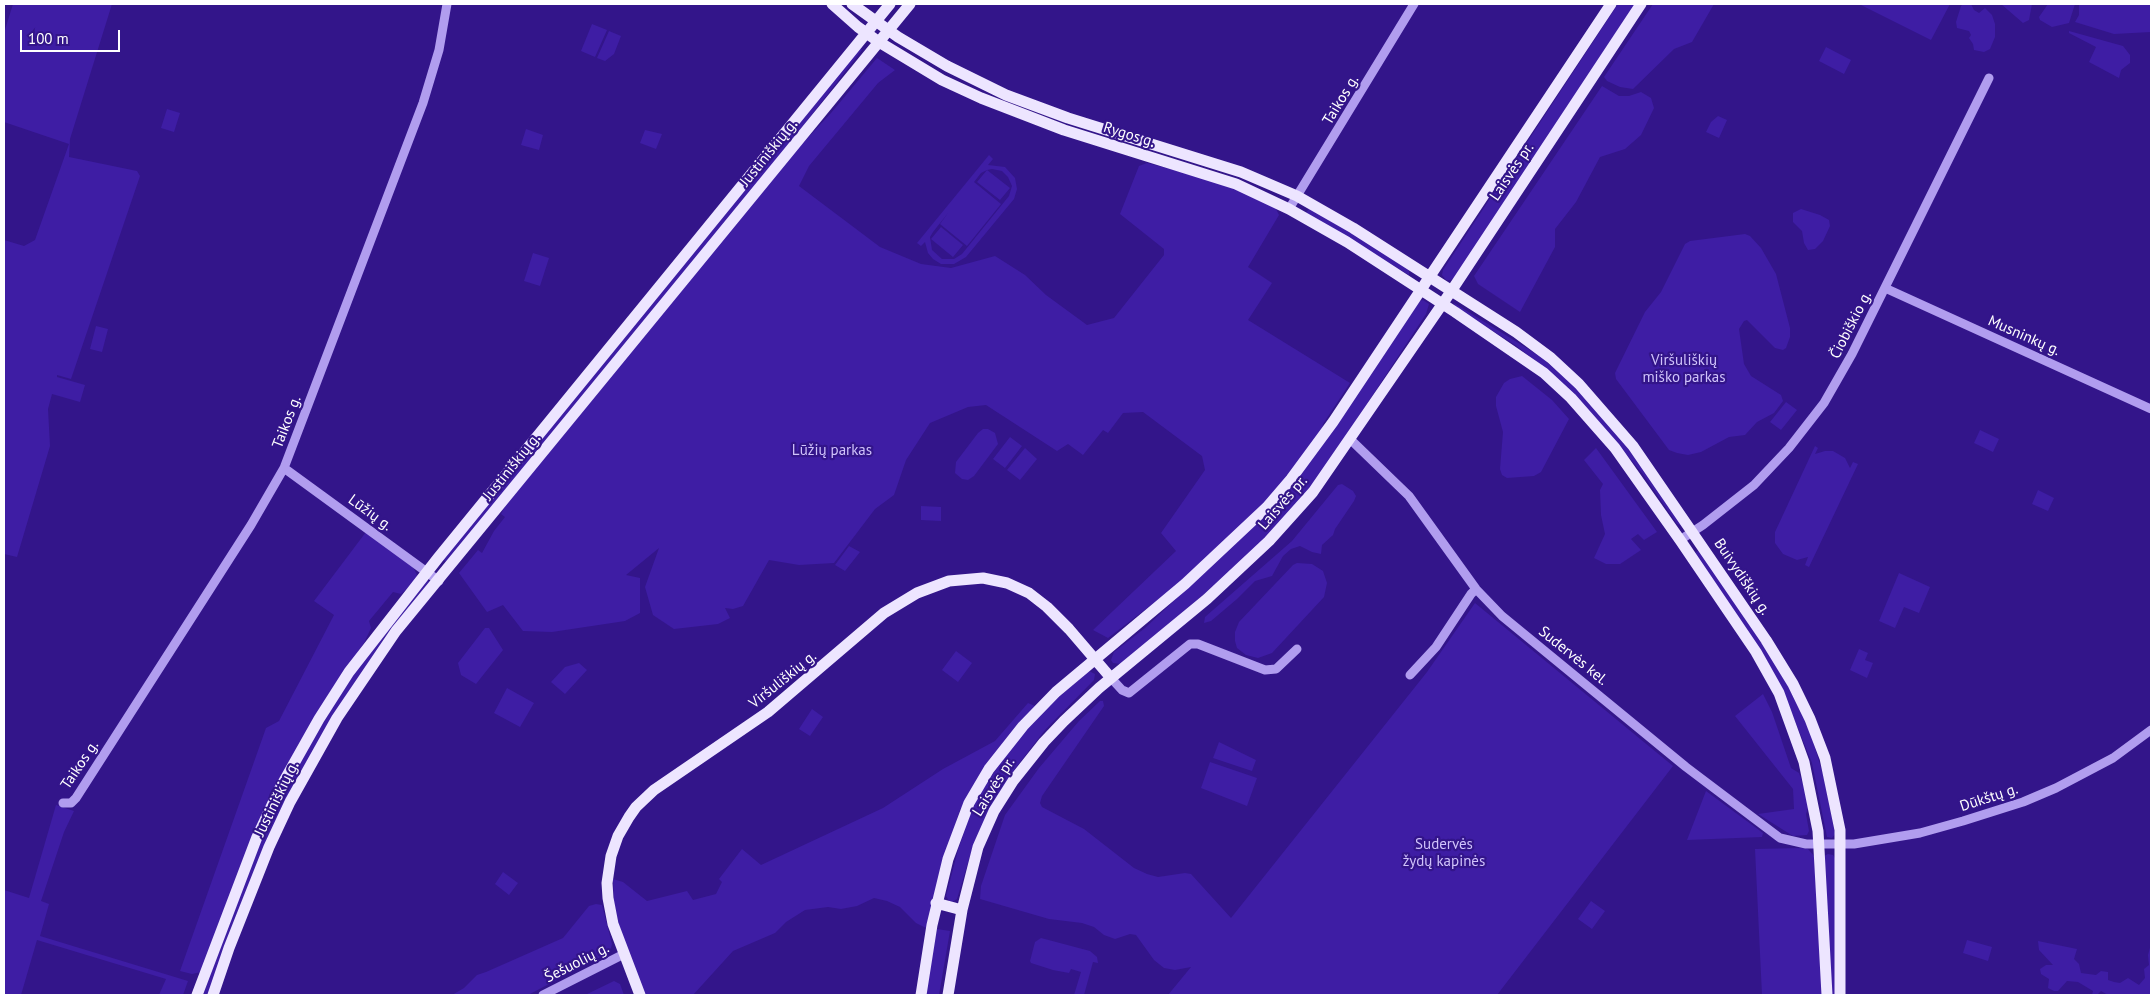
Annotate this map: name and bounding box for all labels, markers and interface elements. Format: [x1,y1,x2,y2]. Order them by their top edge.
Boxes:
scale bar [22,20,122,52]
text: 100 m [28,29,69,48]
street label: Taikos g. [1319,72,1363,128]
street label: Justiniškių g. [737,116,801,190]
street label: Rygos g. [1101,119,1157,151]
street label: Laisvės pr. [1486,140,1538,204]
street label: Čiobiškio g. [1826,288,1876,362]
street label: Musninkų g. [1985,312,2063,360]
park label: Viršuliškių miško parkas [1642,352,1726,387]
street label: Taikos g. [269,393,305,451]
street label: Justiniškių g. [480,430,544,504]
park label: Lūžių parkas [792,442,872,460]
street label: Laisvės pr. [1255,472,1311,534]
street label: Lūžių g. [345,491,395,535]
street label: Buivydiškių g. [1710,535,1774,619]
street label: Sudervės kel. [1535,623,1611,689]
street label: Viršuliškių g. [746,647,820,713]
street label: Taikos g. [57,737,103,793]
street label: Laisvės pr. [969,754,1019,820]
street label: Justiniškių g. [251,759,303,839]
street label: Dūkštų g. [1958,780,2020,816]
park label: Sudervės žydų kapinės [1403,836,1485,871]
street label: Šešuolių g. [542,939,612,987]

